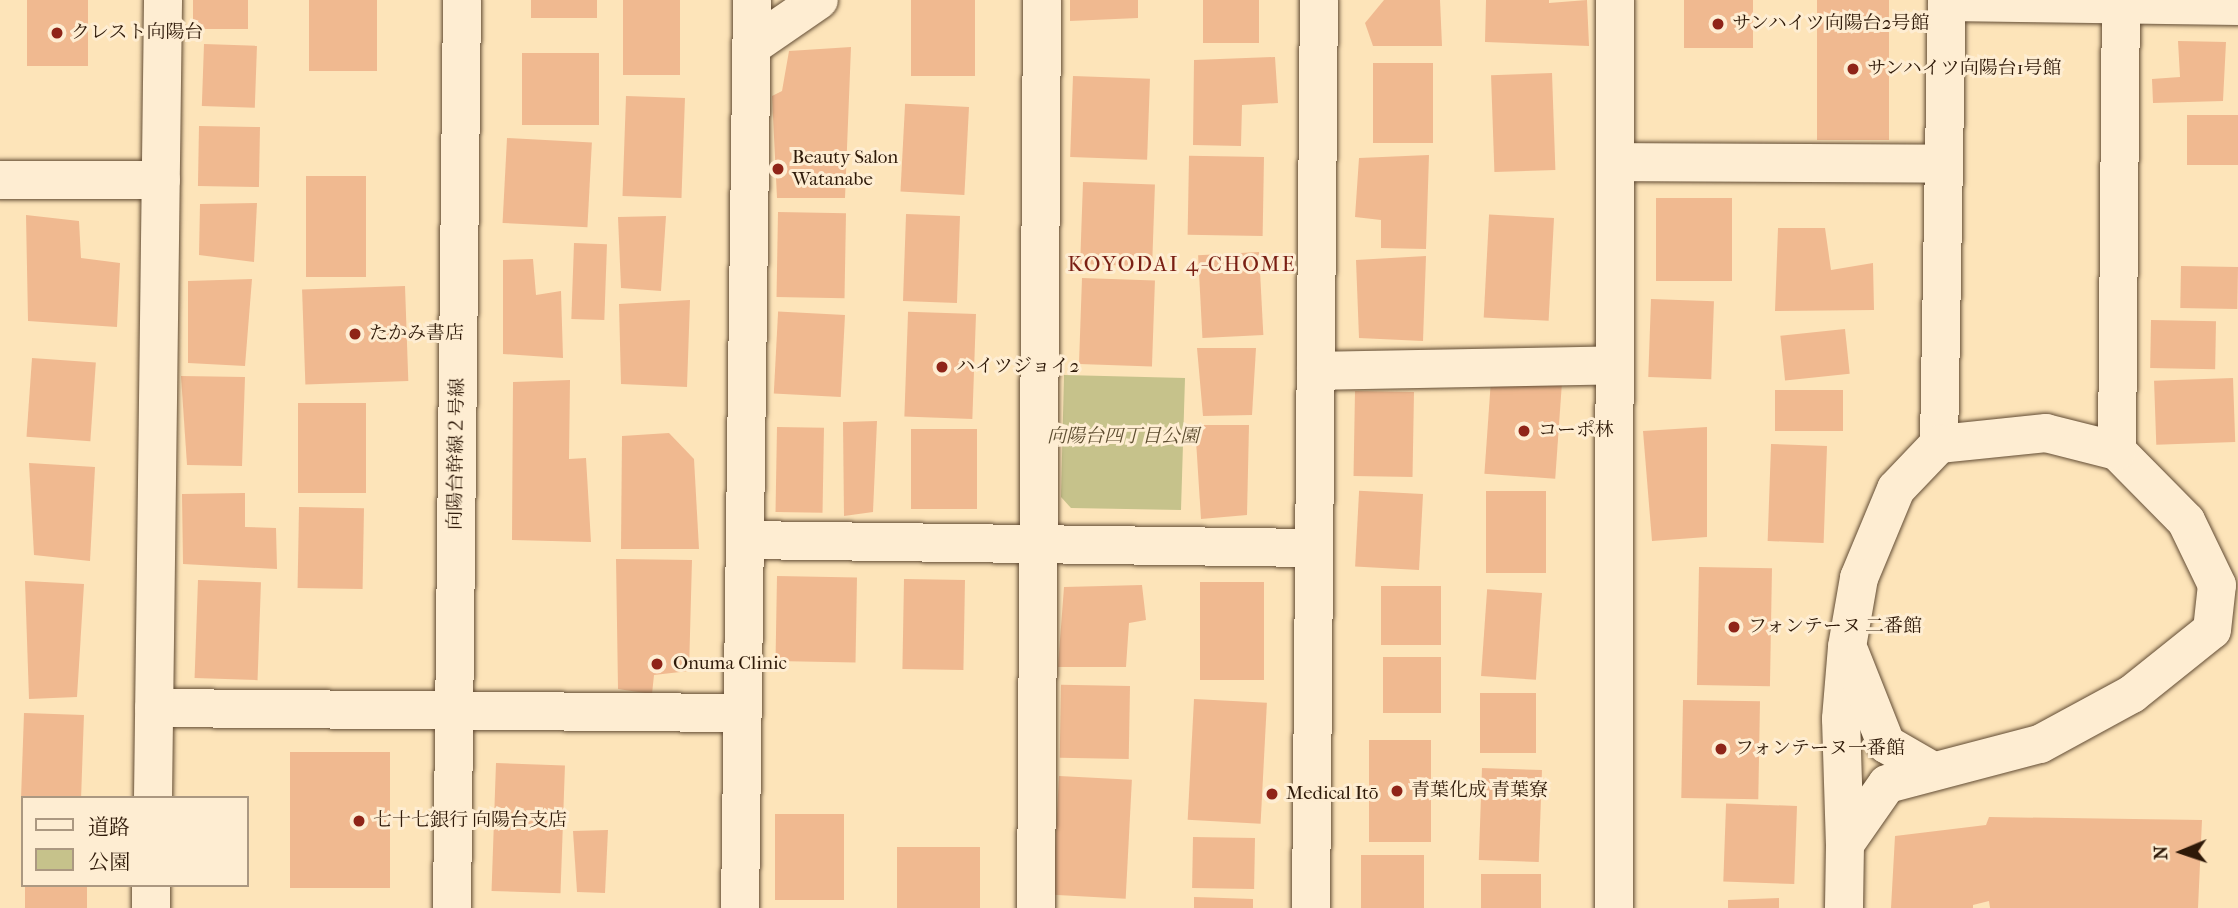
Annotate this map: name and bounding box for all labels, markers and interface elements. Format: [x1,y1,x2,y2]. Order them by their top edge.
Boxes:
place label: サンハイツ向陽台2号館 [1732,13,1932,35]
marker: サンハイツ向陽台2号館 [1710,16,1726,32]
place label: クレスト向陽台 [71,22,204,44]
marker: クレスト向陽台 [49,25,65,41]
place label: サンハイツ向陽台1号館 [1867,58,2064,80]
marker: サンハイツ向陽台1号館 [1845,61,1861,77]
place label: Beauty Salon Watanabe [792,147,898,191]
marker: Beauty Salon Watanabe [770,161,786,177]
district label: KOYODAI 4-CHOME [1069,251,1295,277]
place label: たかみ書店 [369,323,464,345]
marker: たかみ書店 [347,326,363,342]
place label: ハイツジョイ2 [956,356,1080,378]
marker: ハイツジョイ2 [934,359,950,375]
street label: 向陽台幹線２号線 [444,378,470,530]
place label: コーポ林 [1538,420,1614,442]
marker: コーポ林 [1516,423,1532,439]
park label: 向陽台四丁目公園 [1047,426,1199,448]
place label: フォンテーヌ 二番館 [1748,616,1923,638]
marker: フォンテーヌ 二番館 [1726,619,1742,635]
place label: Onuma Clinic [673,653,787,675]
marker: Onuma Clinic [647,654,667,674]
place label: フォンテーヌ一番館 [1735,738,1906,760]
marker: フォンテーヌ一番館 [1713,741,1729,757]
place label: 青葉化成 青葉寮 [1411,780,1548,802]
place label: Medical Itō [1286,783,1378,805]
marker: 青葉化成 青葉寮 [1389,783,1405,799]
marker: Medical Itō [1264,786,1280,802]
legend [21,796,248,887]
place label: 七十七銀行 向陽台支店 [373,810,567,832]
marker: 七十七銀行 向陽台支店 [351,813,367,829]
text: 道路 [88,815,130,839]
north arrow [2147,817,2217,887]
text: N [2150,845,2172,860]
text: 公園 [88,850,130,874]

